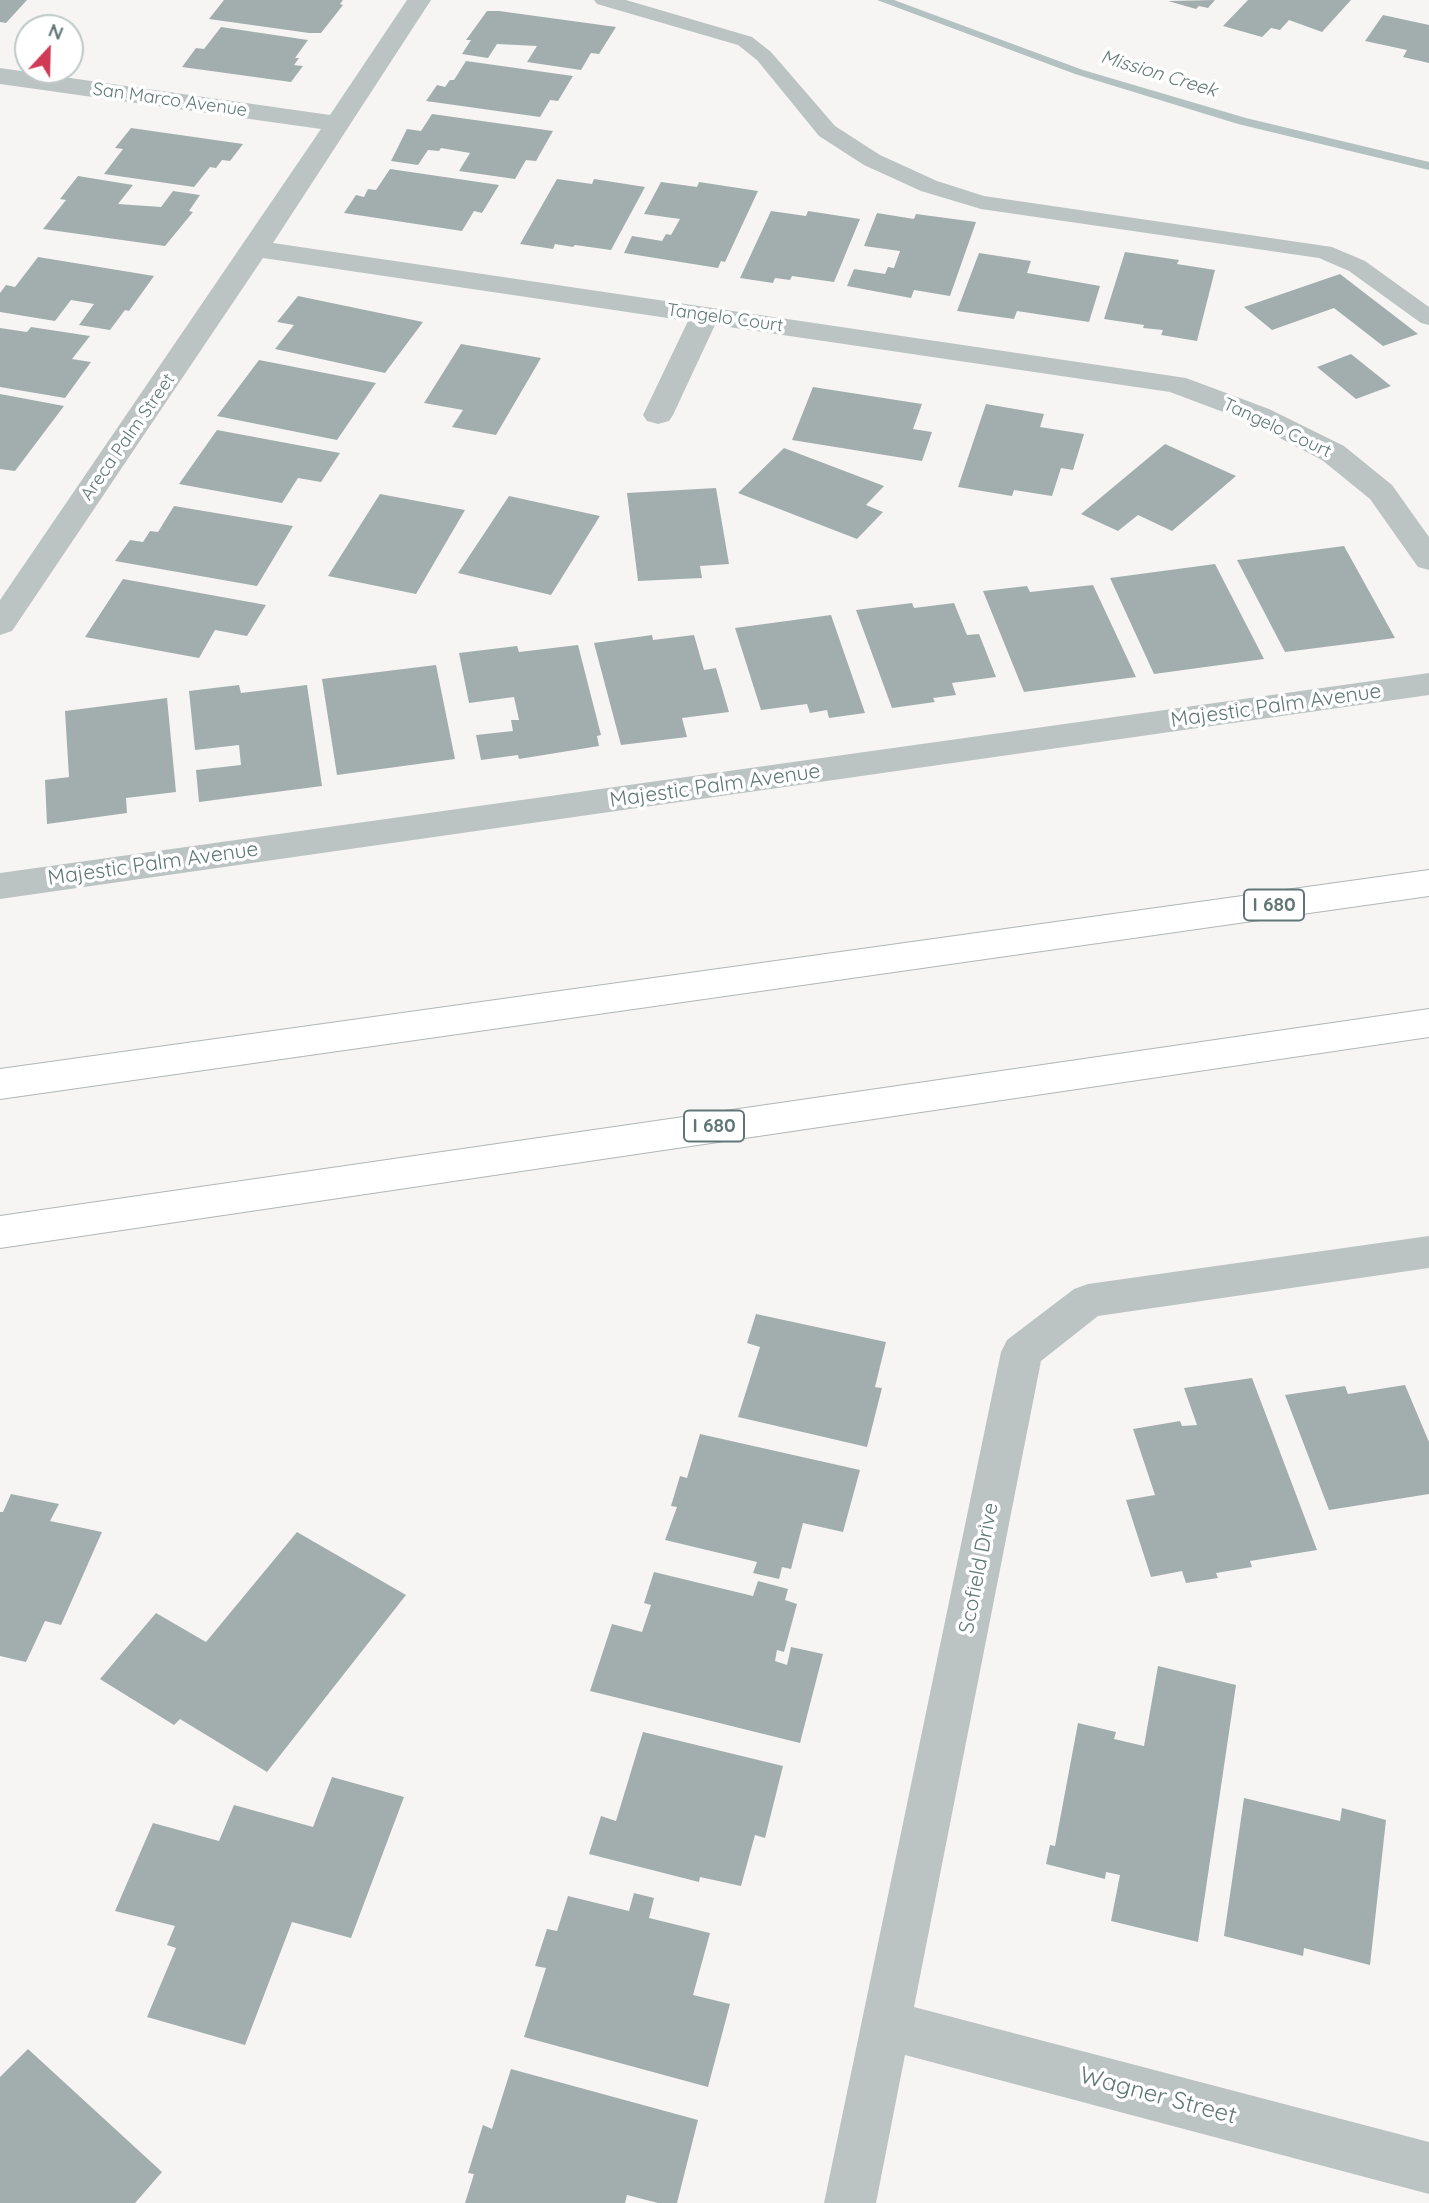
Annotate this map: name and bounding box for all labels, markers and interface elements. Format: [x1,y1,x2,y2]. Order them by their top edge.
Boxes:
north arrow [14,14,84,84]
text: N [45,18,67,45]
water label: Mission Creek [1098,46,1220,102]
street label: San Marco Avenue [92,78,248,122]
street label: Tangelo Court [666,299,784,337]
street label: Areca Palm Street [76,369,180,505]
street label: Tangelo Court [1219,393,1335,463]
street label: Majestic Palm Avenue [1169,679,1383,733]
street label: Majestic Palm Avenue [608,759,822,813]
street label: Majestic Palm Avenue [46,837,260,891]
road number: I 680 [1244,890,1304,920]
road number: I 680 [684,1110,744,1142]
street label: Scofield Drive [954,1500,1004,1636]
street label: Wagner Street [1076,2061,1240,2131]

